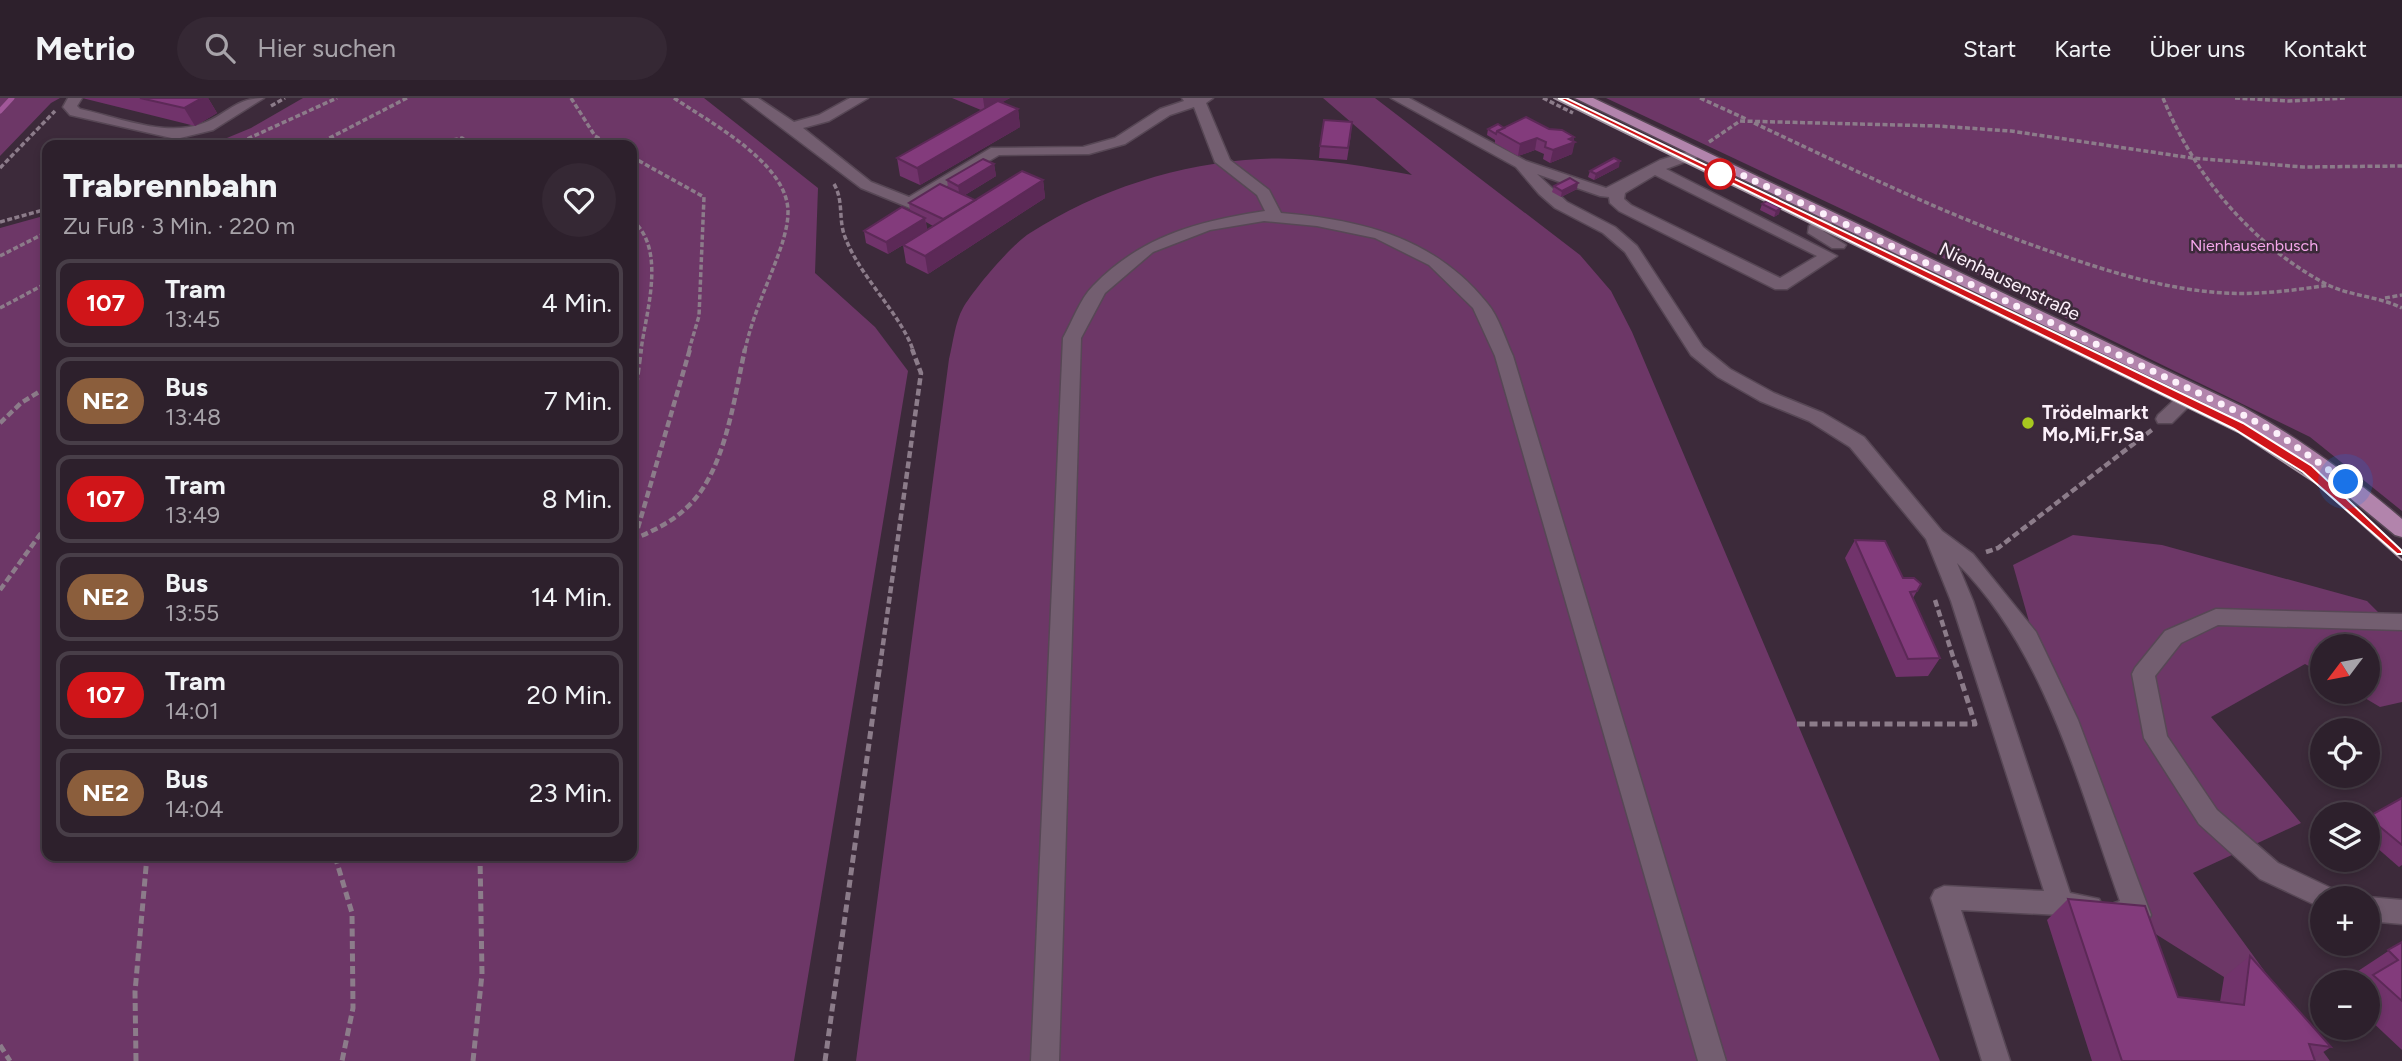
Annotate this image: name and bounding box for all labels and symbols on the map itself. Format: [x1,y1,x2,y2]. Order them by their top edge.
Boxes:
unlabelled marker [1705,159,1735,189]
park label: Nienhausenbusch [2190,236,2318,255]
street label: Nienhausenstraße [1936,237,2084,326]
place label: Trödelmarkt Mo,Mi,Fr,Sa [2042,401,2149,446]
marker: Trödelmarkt Mo,Mi,Fr,Sa [2020,415,2036,431]
your location [2328,464,2363,499]
north arrow [2310,634,2380,704]

